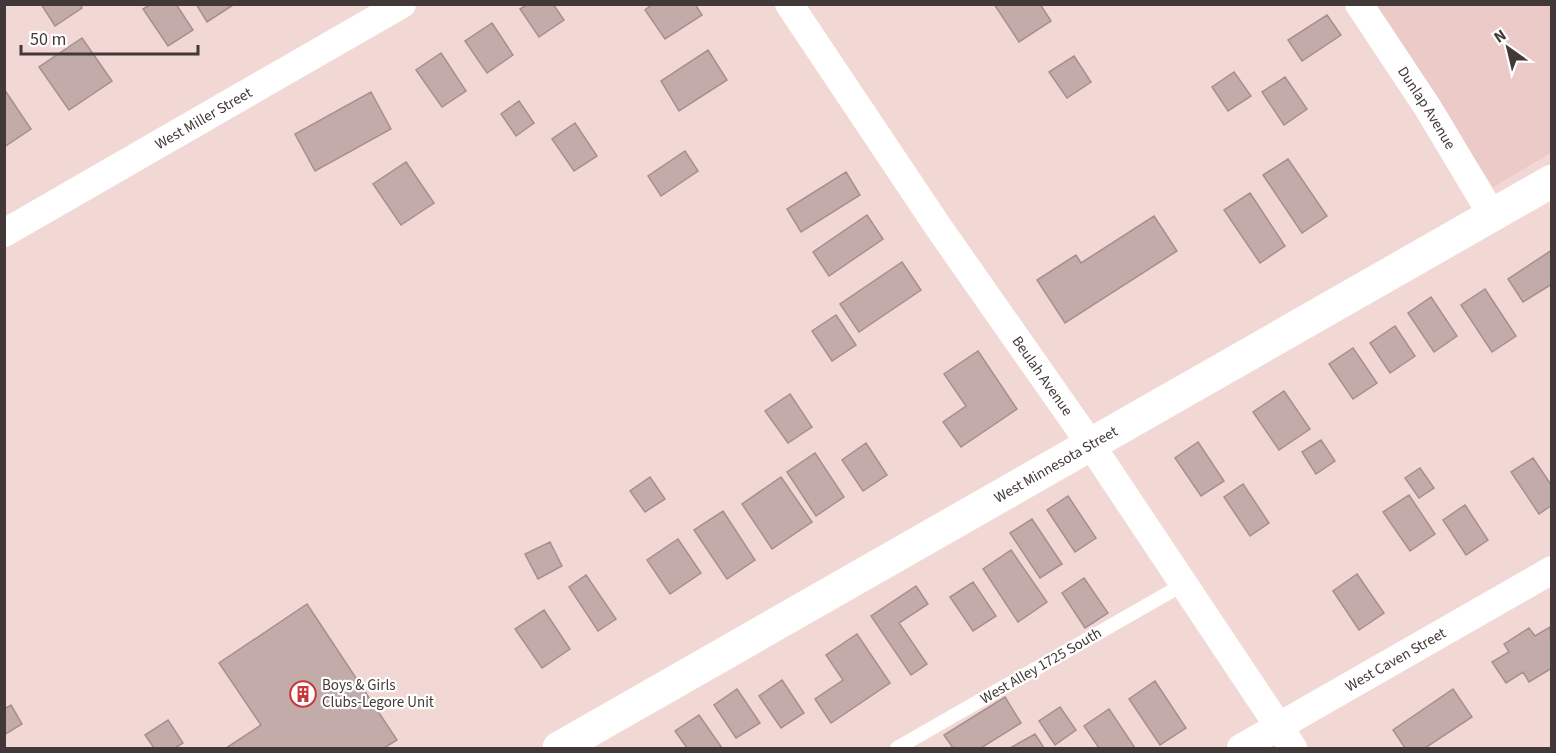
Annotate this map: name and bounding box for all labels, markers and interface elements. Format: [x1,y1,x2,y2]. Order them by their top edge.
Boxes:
scale bar [21,18,198,56]
north arrow [1478,18,1538,78]
text: N [1490,24,1511,48]
text: 50 m [30,27,66,52]
street label: Dunlap Avenue [1393,62,1461,153]
street label: West Miller Street [151,82,256,155]
street label: Beulah Avenue [1007,332,1078,420]
street label: West Minnesota Street [990,421,1121,508]
street label: West Caven Street [1341,622,1450,697]
street label: West Alley 1725 South [976,623,1106,709]
place label: Boys & Girls Clubs-Legore Unit [322,675,434,713]
building icon: Boys & Girls Clubs-Legore Unit [288,679,318,709]

